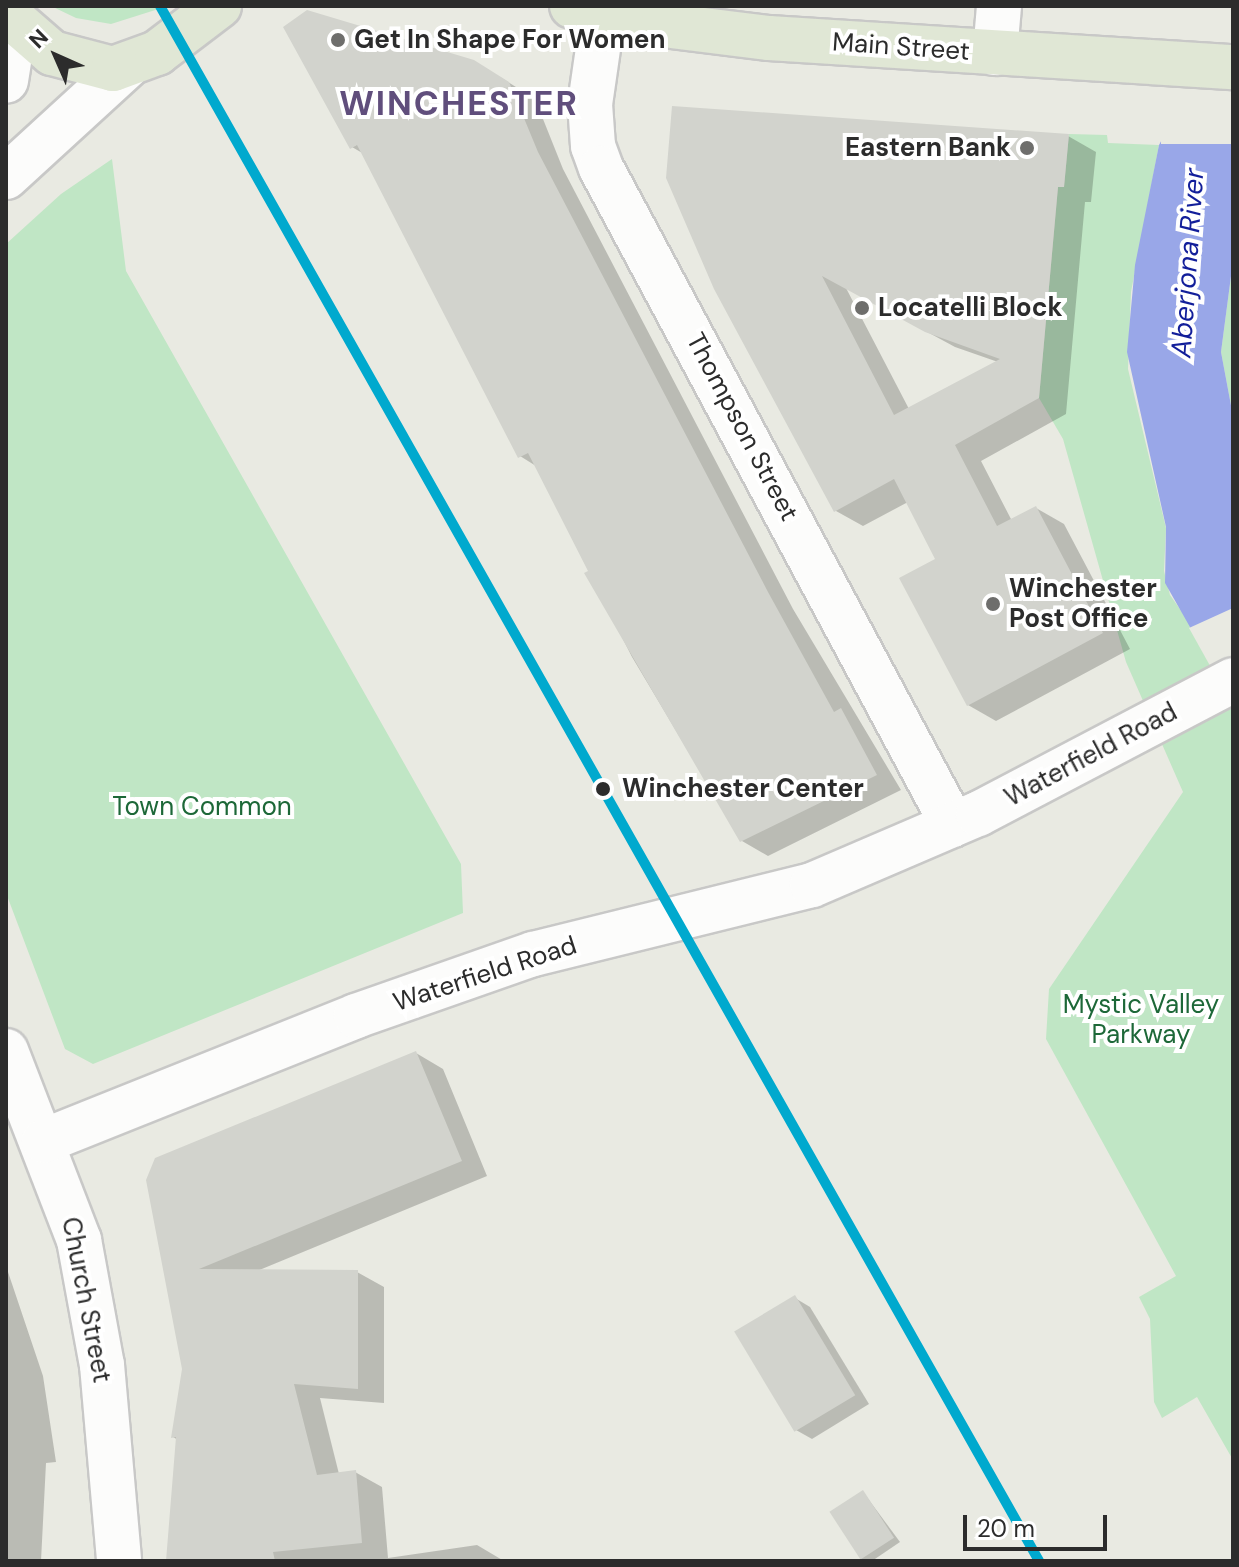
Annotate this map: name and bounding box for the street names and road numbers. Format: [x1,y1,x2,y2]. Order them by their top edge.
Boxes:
street label: Main Street [831,27,971,67]
street label: Thompson Street [679,328,805,526]
street label: Waterfield Road [999,696,1183,814]
street label: Waterfield Road [389,930,581,1018]
street label: Church Street [55,1215,117,1385]

